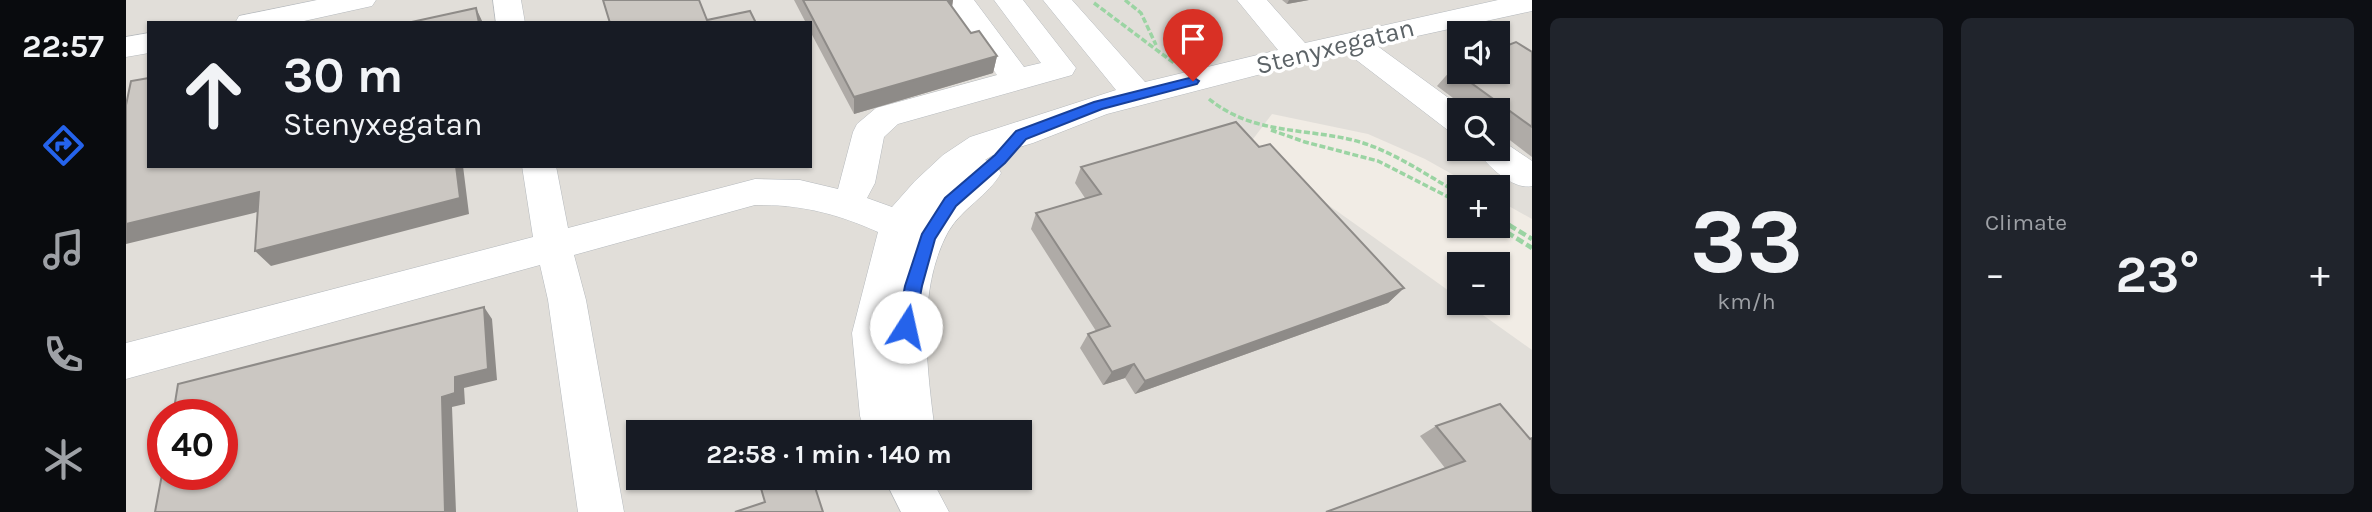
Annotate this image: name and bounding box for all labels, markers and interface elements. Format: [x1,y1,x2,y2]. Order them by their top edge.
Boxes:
pin [1163,9,1223,81]
street label: Stenyxegatan [1253,12,1417,81]
icon: arrive [1174,20,1212,58]
map controls [1447,21,1510,315]
button: sound [1447,21,1510,84]
text: 22:57 [22,28,104,65]
text: 30 m [283,47,403,104]
icon: ahead [168,49,259,140]
button: search [1447,98,1510,161]
text: Stenyxegatan [283,106,482,143]
icon: directions [39,121,88,170]
button: + [1447,175,1510,238]
text: 33 [1690,189,1803,295]
text: Climate [1985,209,2067,236]
icon: music [39,225,88,274]
text: 23° [2115,244,2200,305]
button: − [1447,252,1510,315]
text: − [1985,252,2005,297]
text: + [2310,252,2330,297]
text: km/h [1717,288,1776,315]
position arrow [869,290,943,364]
icon: phone [39,330,88,379]
speed limit sign: 40 [147,399,238,490]
icon: climate [39,435,88,484]
text: 22:58 · 1 min · 140 m [706,439,952,470]

